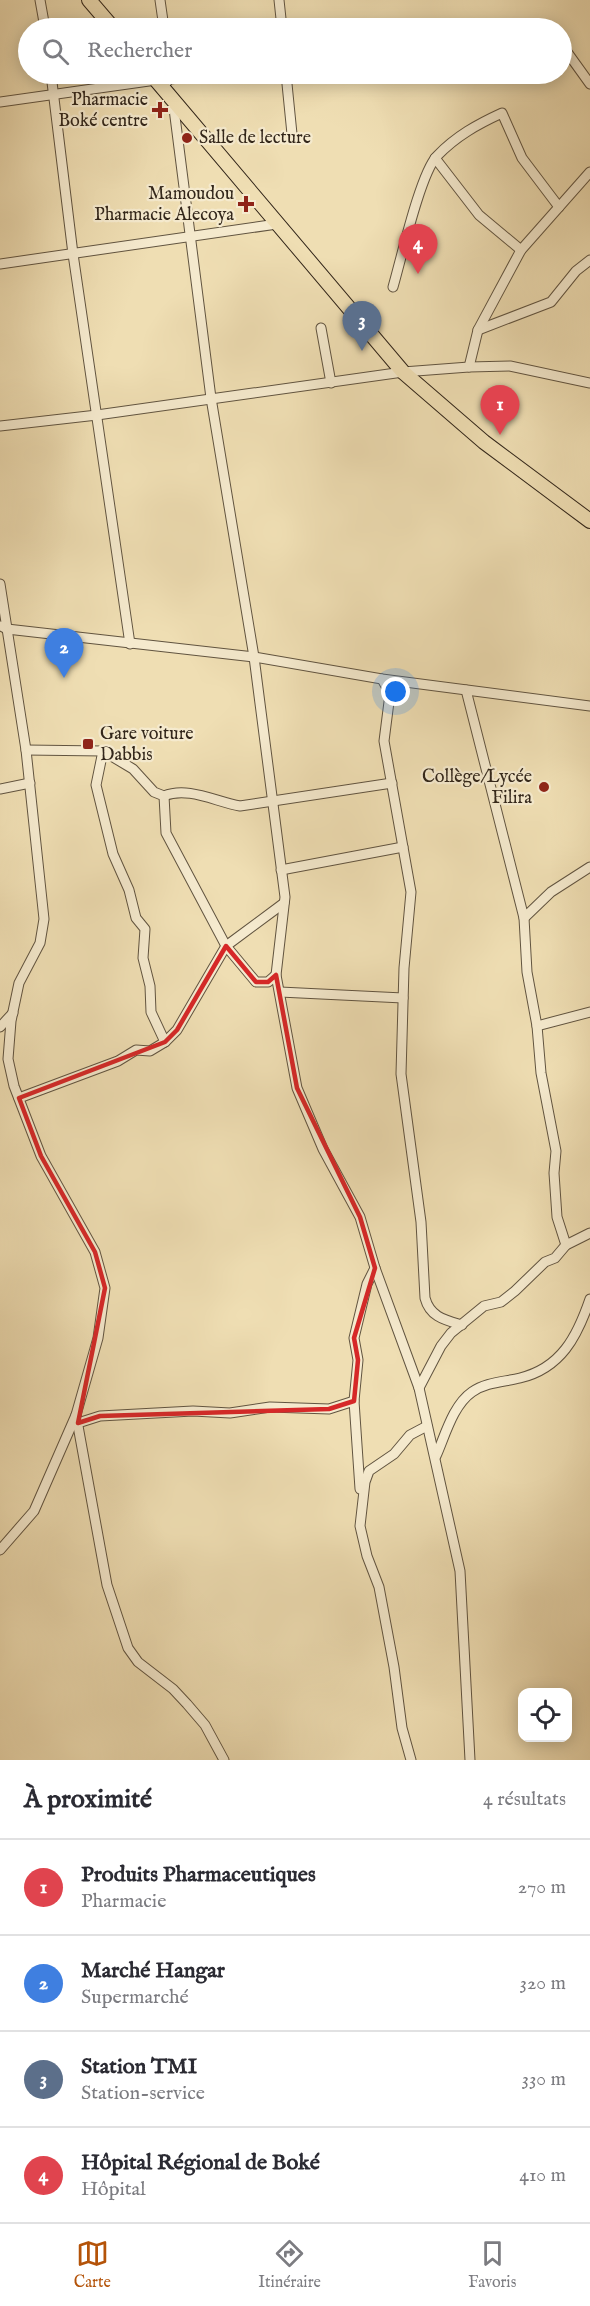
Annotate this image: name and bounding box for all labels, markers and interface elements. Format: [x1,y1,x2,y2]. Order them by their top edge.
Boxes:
search box [18,18,572,84]
icon: search [39,35,72,68]
text: Rechercher [87,37,192,65]
place label: Pharmacie Boké centre [58,89,148,133]
marker: Pharmacie Boké centre [153,103,167,117]
place label: Salle de lecture [199,127,311,150]
marker: Salle de lecture [180,131,194,145]
place label: Mamoudou Pharmacie Alecoya [94,183,234,227]
marker: Mamoudou Pharmacie Alecoya [239,197,253,211]
pin: 4 [398,224,438,274]
pin: 3 [342,302,382,351]
pin: 1 [480,386,520,435]
pin: 2 [44,628,84,678]
your location [381,677,410,706]
place label: Gare voiture Dabbis [100,723,194,767]
marker: Gare voiture Dabbis [81,737,95,751]
place label: Collège/Lycée Filira [422,766,532,810]
marker: Collège/Lycée Filira [537,780,551,794]
map controls [518,1688,572,1742]
button: locate [518,1688,572,1742]
text: À proximité [24,1783,152,1816]
text: 4 résultats [483,1787,566,1812]
text: Produits Pharmaceutiques [81,1861,316,1889]
text: 1 [40,1875,47,1900]
text: 270 m [518,1875,566,1900]
text: Pharmacie [81,1889,166,1914]
text: Marché Hangar [81,1957,225,1985]
text: 2 [39,1971,48,1996]
text: 320 m [520,1971,566,1996]
text: Supermarché [81,1985,189,2010]
text: Station TMI [81,2053,197,2081]
text: 3 [40,2067,47,2092]
text: 330 m [521,2067,566,2092]
text: Station-service [81,2081,205,2106]
text: Hôpital Régional de Boké [81,2149,320,2177]
text: 4 [39,2163,48,2188]
text: 410 m [519,2163,566,2188]
text: Hôpital [81,2177,146,2202]
tab: Carte [74,2237,111,2293]
tab: Itinéraire [258,2237,321,2293]
tab: Favoris [468,2237,516,2293]

